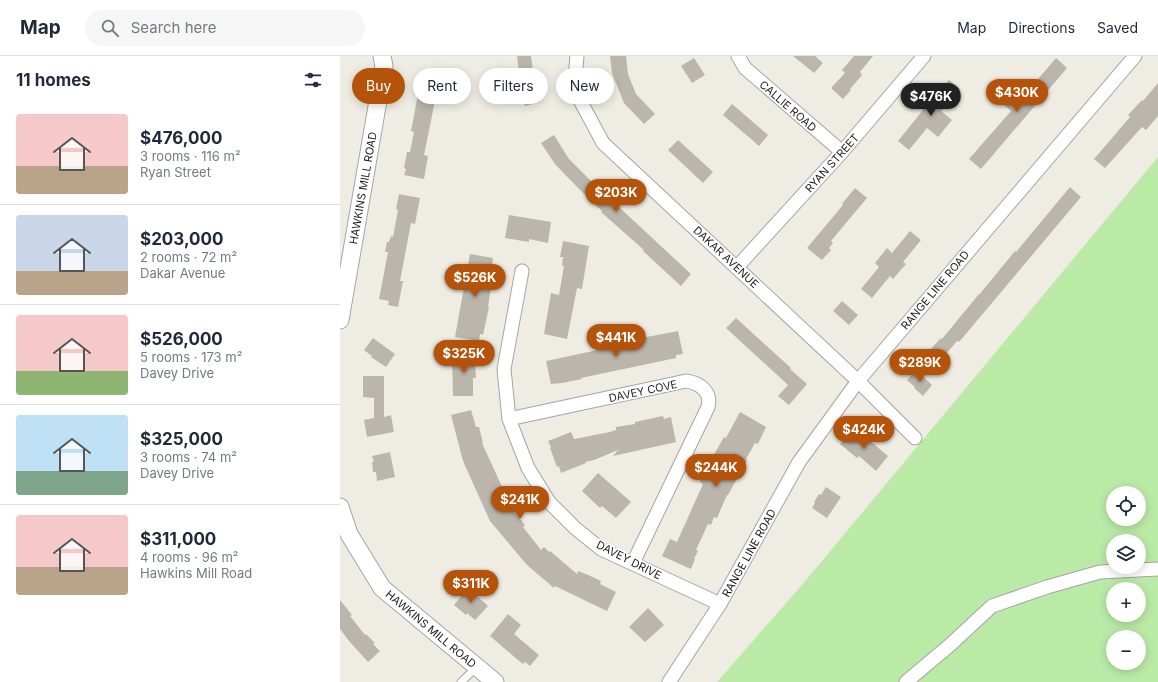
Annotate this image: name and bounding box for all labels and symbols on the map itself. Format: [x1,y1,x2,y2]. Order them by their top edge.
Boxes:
street label: CALLIE ROAD [757,77,819,135]
pin: $430K [989,79,1045,113]
pin: $476K [903,83,959,117]
street label: HAWKINS MILL ROAD [346,131,380,245]
street label: RYAN STREET [802,131,862,195]
pin: $203K [588,179,644,213]
street label: DAKAR AVENUE [690,223,762,291]
street label: RANGE LINE ROAD [898,248,972,332]
pin: $526K [447,264,503,298]
pin: $441K [588,324,644,358]
pin: $325K [436,340,492,374]
pin: $289K [892,349,948,383]
street label: DAVEY COVE [608,377,678,405]
pin: $424K [836,416,892,450]
pin: $244K [688,454,744,488]
pin: $241K [492,486,548,520]
street label: RANGE LINE ROAD [719,506,779,600]
street label: DAVEY DRIVE [594,538,664,582]
pin: $311K [443,570,499,604]
street label: HAWKINS MILL ROAD [383,587,479,671]

